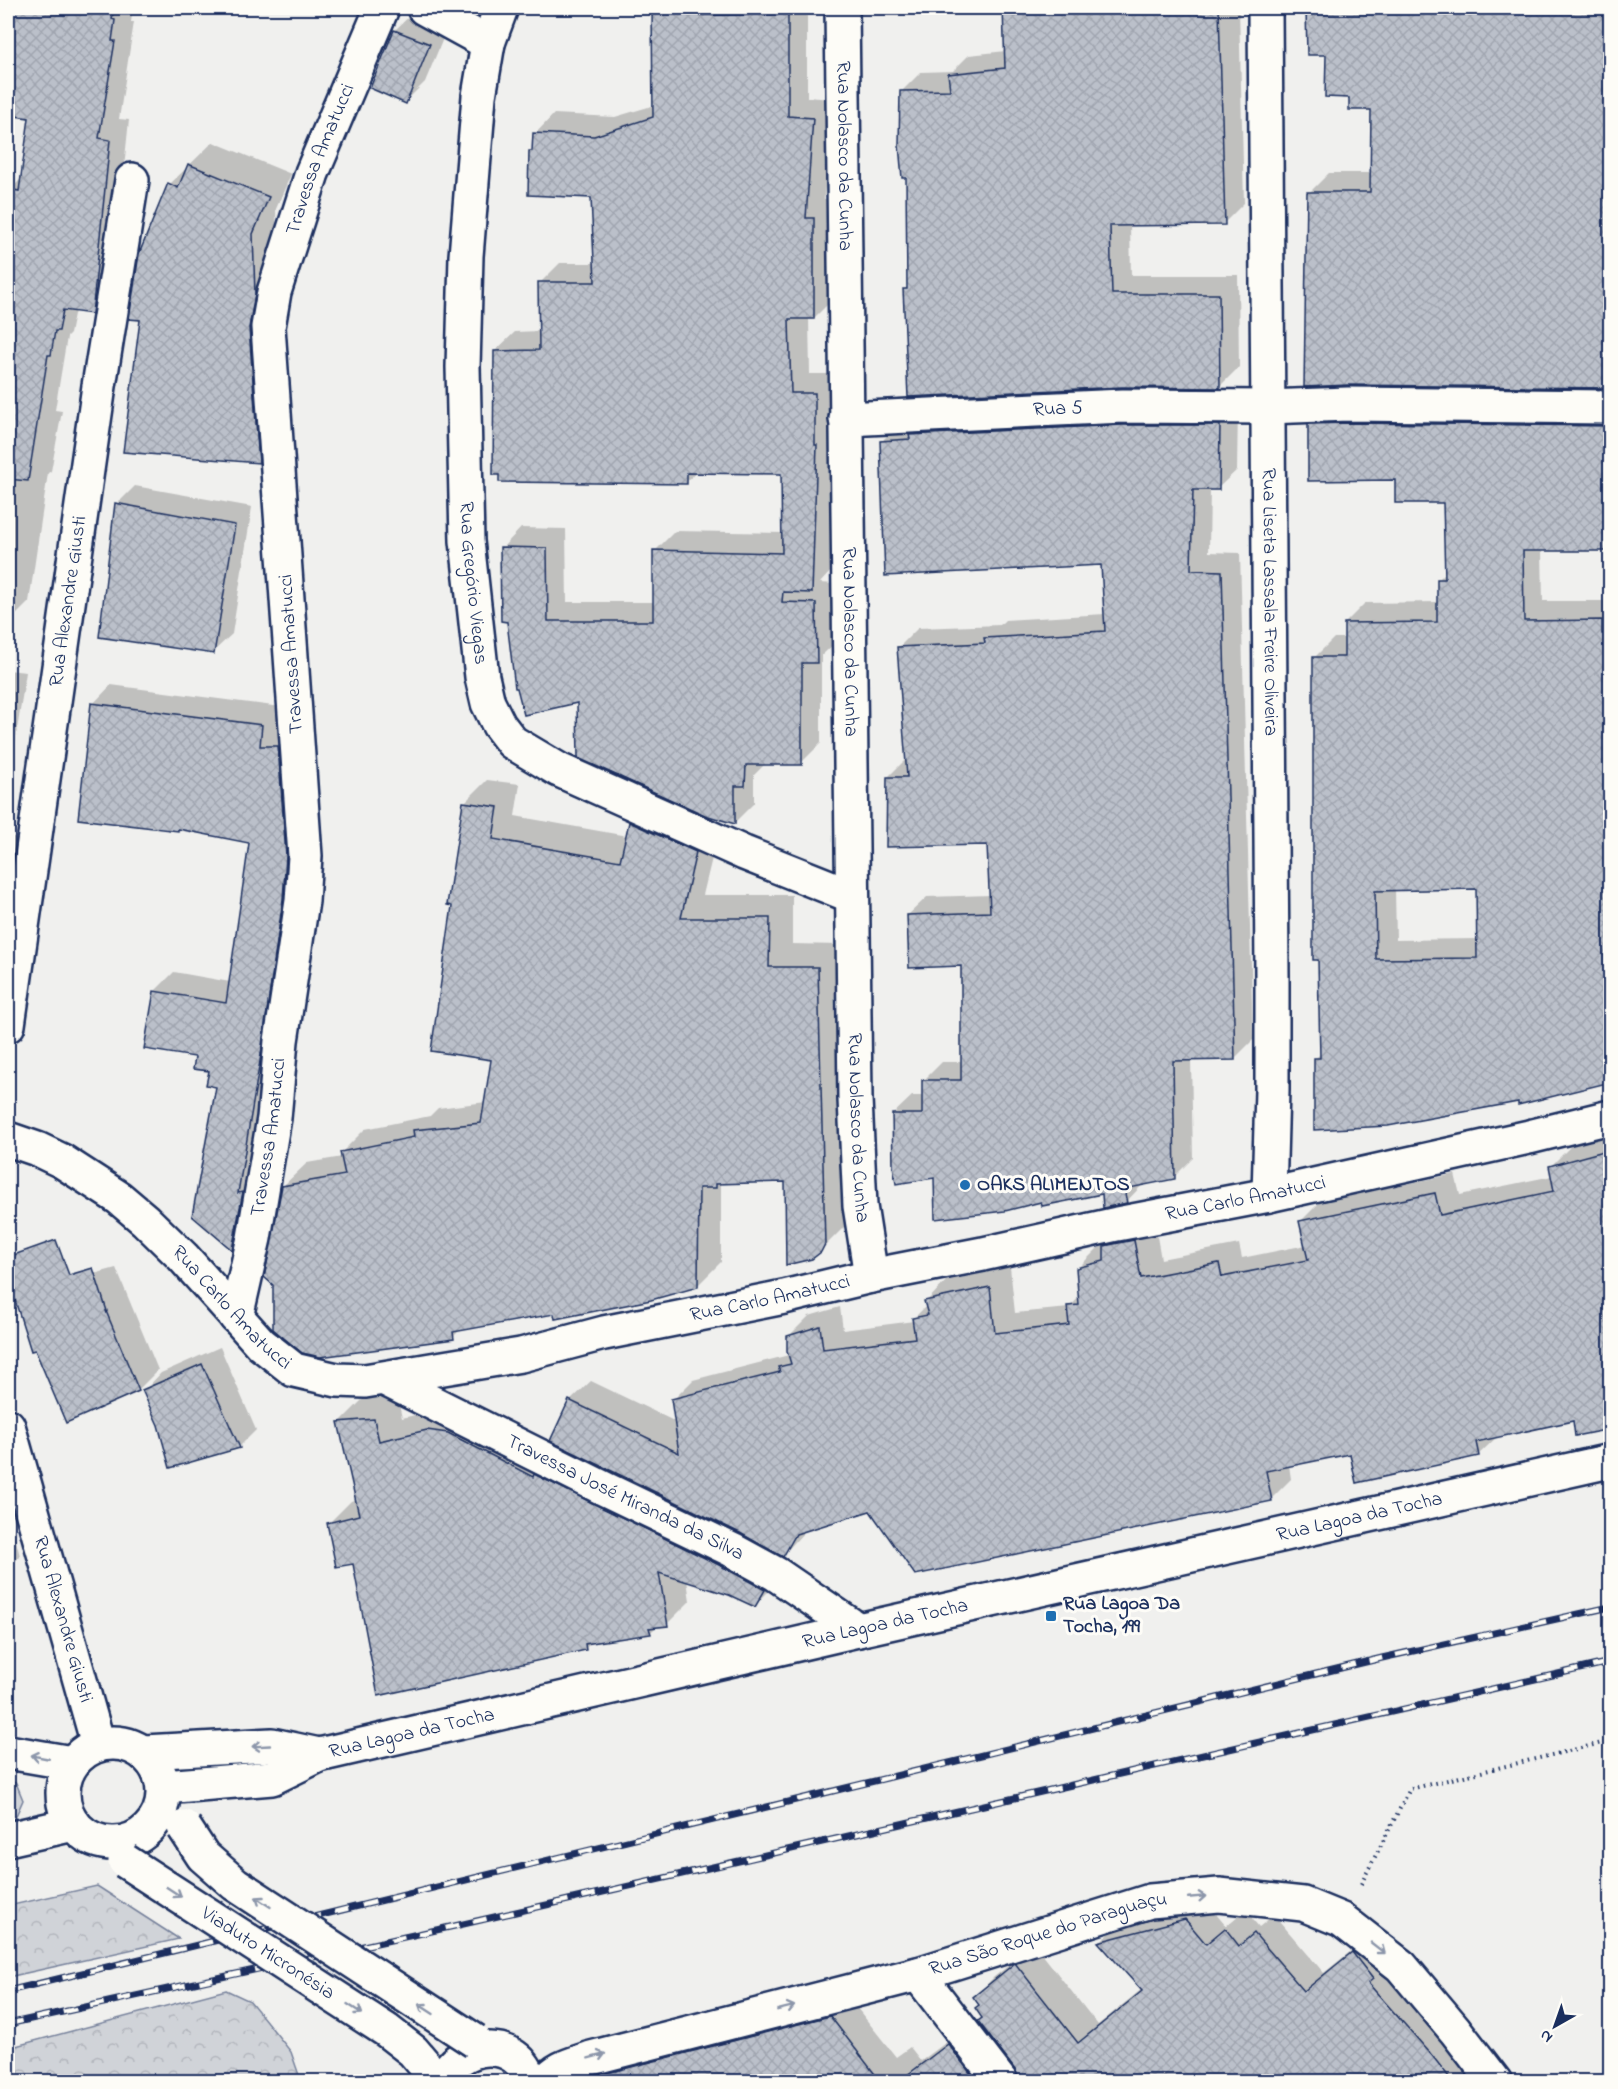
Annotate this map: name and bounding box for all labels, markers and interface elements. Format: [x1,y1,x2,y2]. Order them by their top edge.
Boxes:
street label: Rua Nolasco da Cunha [828,61,859,251]
street label: Travessa Amatucci [279,79,363,239]
street label: Rua 5 [1032,393,1083,425]
street label: Rua Liseta Lassala Freire Oliveira [1254,468,1285,736]
street label: Rua Gregório Viegas [452,501,495,666]
street label: Rua Alexandre Giusti [42,514,95,689]
street label: Rua Nolasco da Cunha [834,547,865,737]
street label: Travessa Amatucci [272,573,312,735]
street label: Rua Nolasco da Cunha [840,1033,877,1225]
street label: Travessa Amatucci [243,1057,294,1219]
street label: Rua Carlo Amatucci [1163,1168,1329,1229]
place label: OAKS ALIMENTOS [977,1171,1130,1200]
marker: OAKS ALIMENTOS [958,1178,972,1192]
street label: Rua Carlo Amatucci [165,1239,298,1377]
street label: Rua Carlo Amatucci [687,1267,853,1330]
street label: Travessa José Miranda da Silva [501,1427,749,1568]
street label: Rua Lagoa da Tocha [1274,1485,1445,1550]
street label: Rua Alexandre Giusti [25,1533,100,1706]
place label: Rua Lagoa Da Tocha, 199 [1063,1590,1180,1642]
street label: Rua Lagoa da Tocha [800,1591,971,1657]
marker: Rua Lagoa Da Tocha, 199 [1044,1609,1058,1623]
street label: Rua Lagoa da Tocha [326,1700,497,1767]
one-way arrow [252,1740,272,1751]
one-way arrow [31,1751,50,1762]
street label: Rua São Roque do Paraguaçu [925,1885,1168,1984]
one-way arrow [165,1886,182,1899]
one-way arrow [1186,1891,1206,1902]
one-way arrow [255,1896,272,1908]
street label: Viaduto Micronésia [194,1899,340,2008]
one-way arrow [1370,1941,1386,1954]
north arrow [1525,1996,1585,2056]
one-way arrow [776,2001,795,2013]
one-way arrow [419,2003,435,2015]
one-way arrow [346,2004,363,2016]
text: N [1535,2023,1558,2049]
one-way arrow [587,2050,606,2061]

